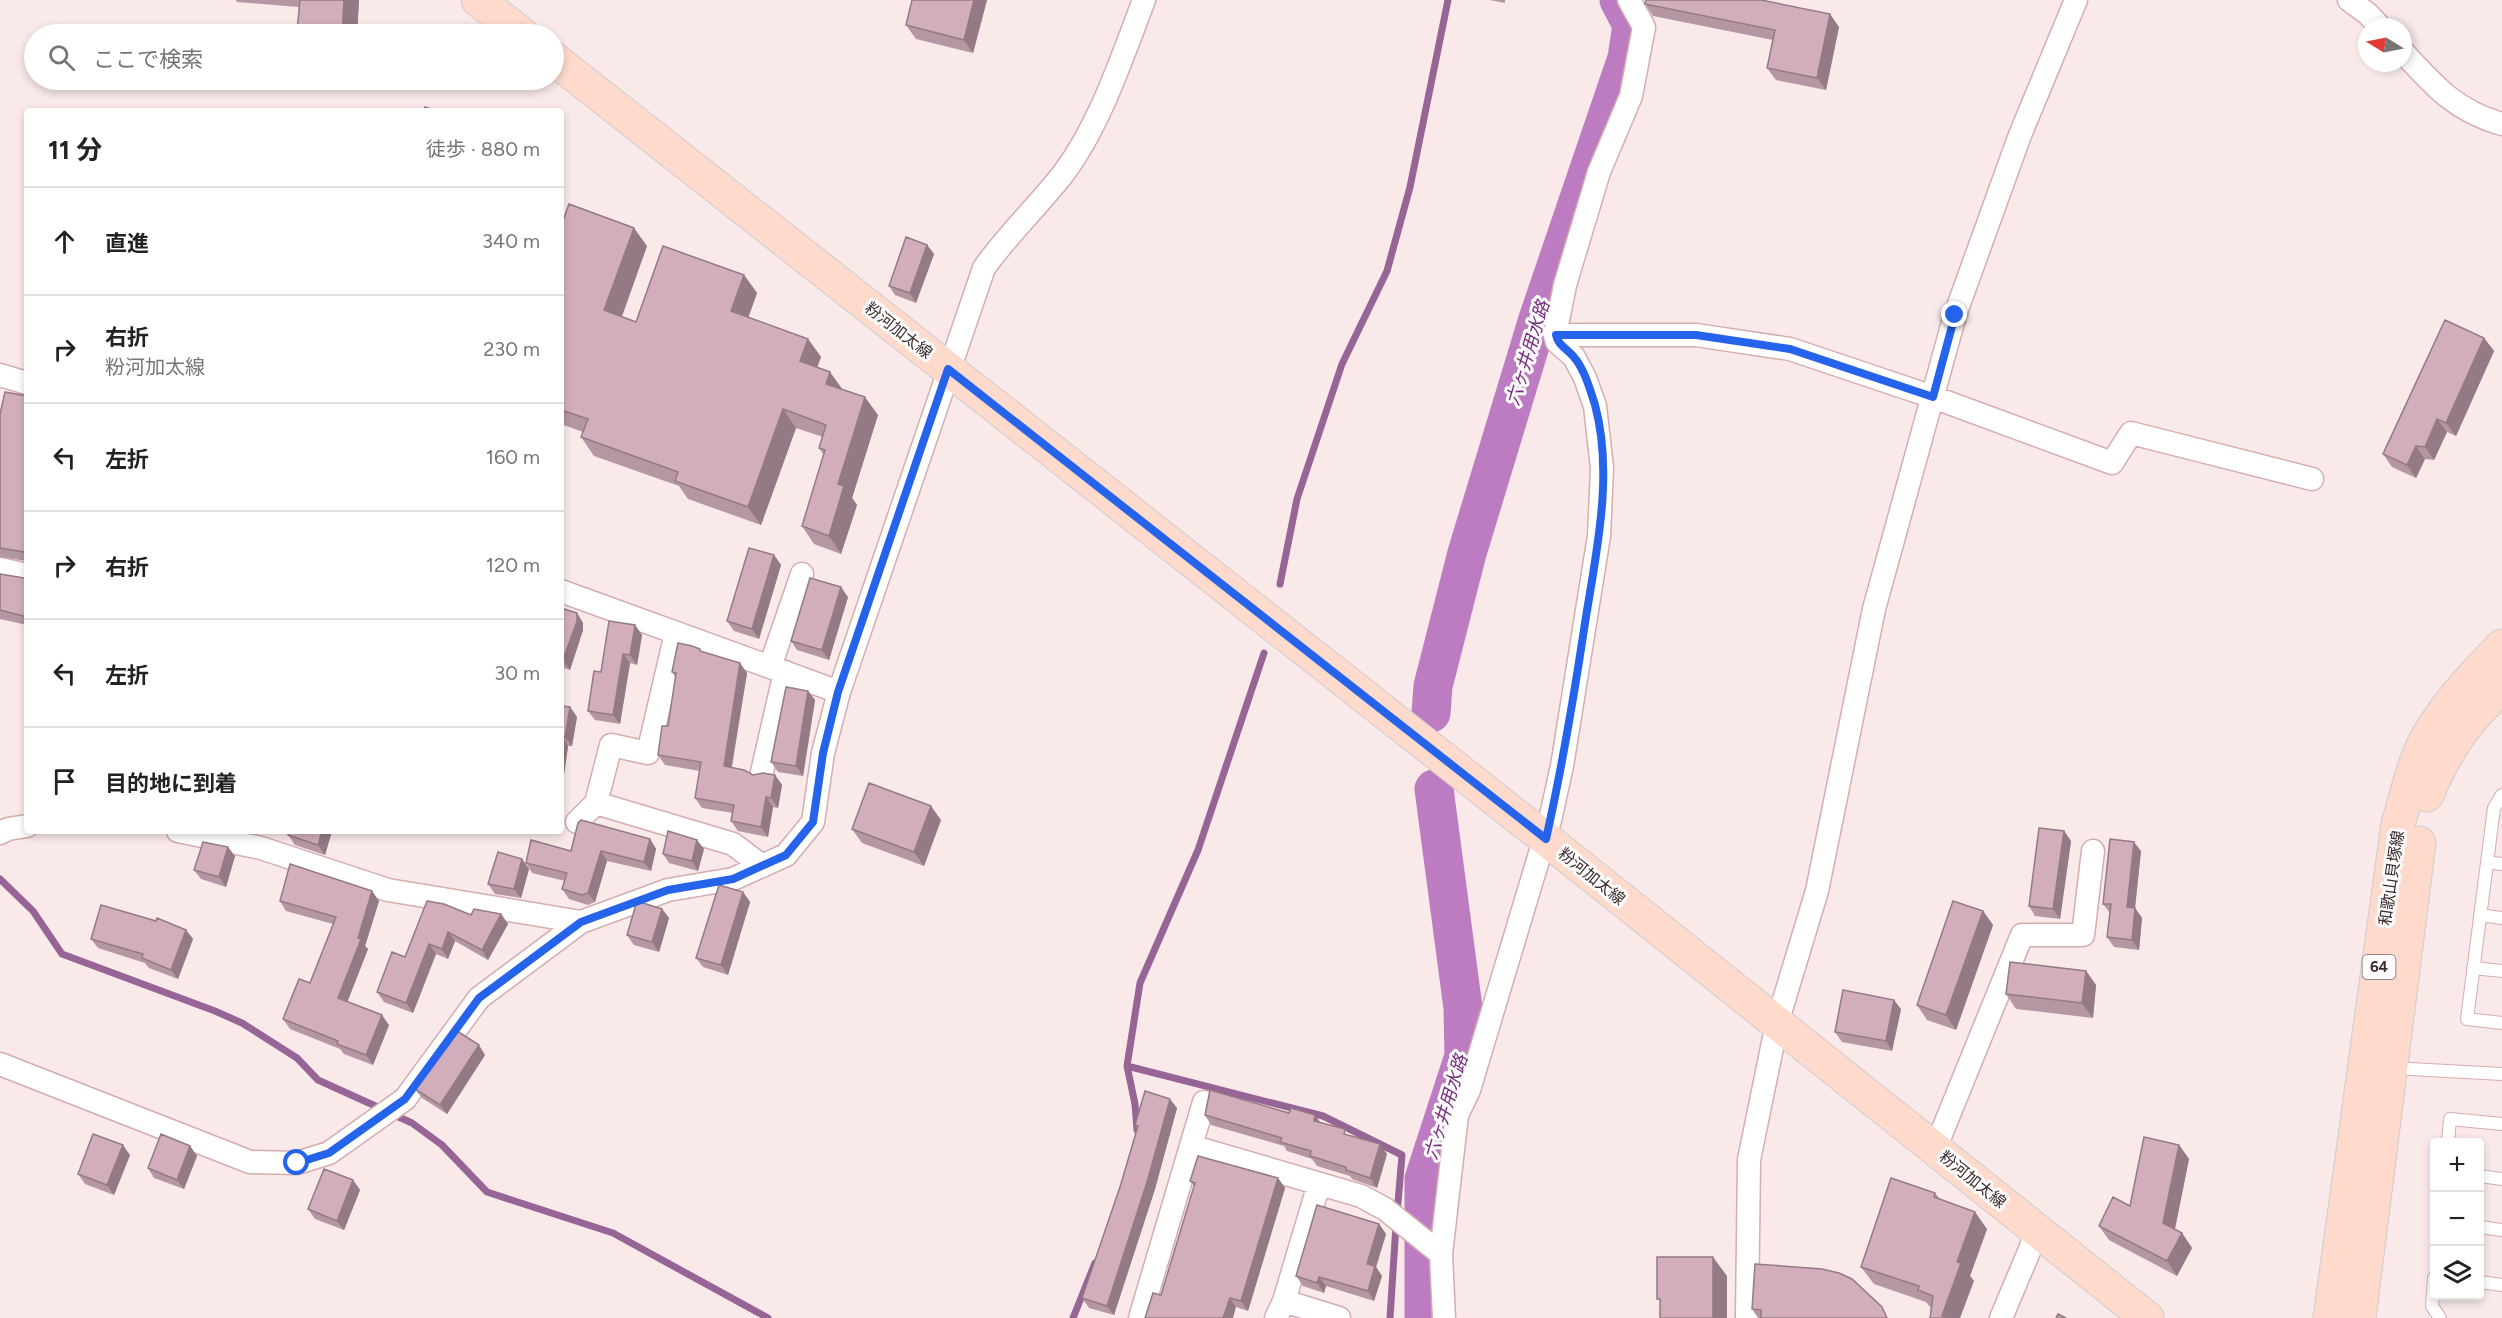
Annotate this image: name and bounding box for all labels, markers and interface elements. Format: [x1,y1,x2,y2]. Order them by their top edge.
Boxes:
north arrow [2358,18,2412,72]
search box [24,24,564,90]
icon: search [45,41,78,74]
text: ここで検索 [93,46,203,73]
text: 11 分 [48,134,102,166]
text: 徒歩 · 880 m [426,137,540,161]
icon: ahead [48,225,81,258]
text: 340 m [482,229,540,253]
text: 直進 [105,230,149,257]
water label: 六ヶ井用水路 [1502,296,1555,408]
street label: 粉河加太線 [861,298,936,363]
route end [1941,301,1967,327]
text: 右折 [105,324,149,351]
icon: right [48,333,81,366]
text: 230 m [483,337,540,361]
text: 粉河加太線 [105,355,205,379]
icon: left [48,441,81,474]
text: 160 m [486,445,540,469]
text: 左折 [105,446,149,473]
icon: right [48,549,81,582]
text: 120 m [486,553,540,577]
text: 右折 [105,554,149,581]
icon: left [48,657,81,690]
text: 30 m [494,661,540,685]
text: 左折 [105,662,149,689]
icon: arrive [48,765,81,798]
text: 目的地に到着 [105,770,237,797]
street label: 和歌山貝塚線 [2375,829,2408,927]
street label: 粉河加太線 [1555,844,1629,909]
road number: 64 [2362,955,2396,979]
water label: 六ヶ井用水路 [1420,1050,1473,1162]
map controls [2430,1138,2484,1300]
button: + [2430,1138,2484,1192]
street label: 粉河加太線 [1936,1147,2010,1212]
route start [283,1149,309,1175]
button: − [2430,1192,2484,1246]
button: layers [2430,1246,2484,1300]

